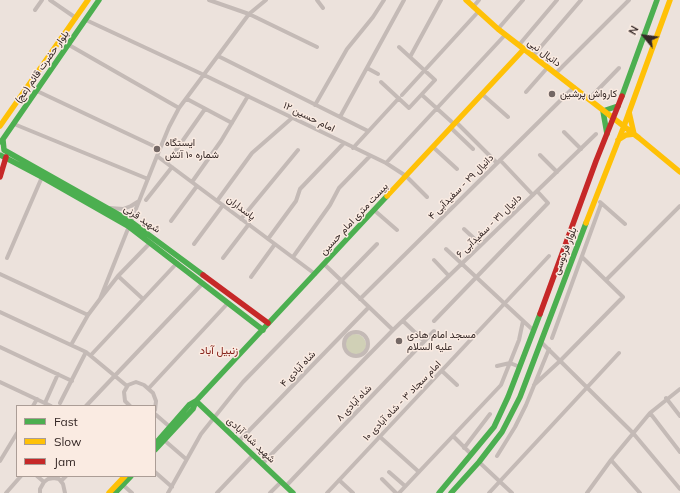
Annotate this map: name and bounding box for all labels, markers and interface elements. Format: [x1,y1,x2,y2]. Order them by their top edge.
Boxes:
north arrow [624,16,664,56]
text: N [625,23,642,37]
street label: بلوار حضرت قائم (عج) [12,28,72,106]
street label: دانیال نبی [525,36,563,70]
place label: کارواش پرشین [560,88,617,100]
marker: کارواش پرشین [547,89,557,99]
street label: امام حسین ۱۲ [281,99,337,135]
place label: ایستگاه شماره ۱۰ آتش [165,137,219,160]
marker: ایستگاه شماره ۱۰ آتش [152,144,162,154]
street label: دانیال ۲۹ - سفیدآبی ۴ [426,152,496,222]
street label: بیست متری امام حسین [317,180,391,258]
street label: دانیال ۳۱ - سفیدآبی ۶ [454,192,524,260]
street label: پاسداران [224,193,258,223]
street label: شهید قرنی [121,202,163,236]
street label: بلوار فردوسی [550,225,580,277]
place label: مسجد امام هادی علیه السلام [407,329,476,352]
marker: مسجد امام هادی علیه السلام [394,336,404,346]
district label: زنبیل آباد [200,344,238,358]
street label: شاه آبادی ۴ [278,348,318,390]
street label: امام سجاد ۳ - شاه آبادی ۱۰ [361,358,443,444]
street label: شاه آبادی ۸ [334,382,374,424]
legend [16,405,156,477]
text: Fast [54,414,78,429]
street label: شهید شاه آبادی [224,414,278,466]
text: Slow [54,434,82,449]
text: Jam [54,454,76,469]

